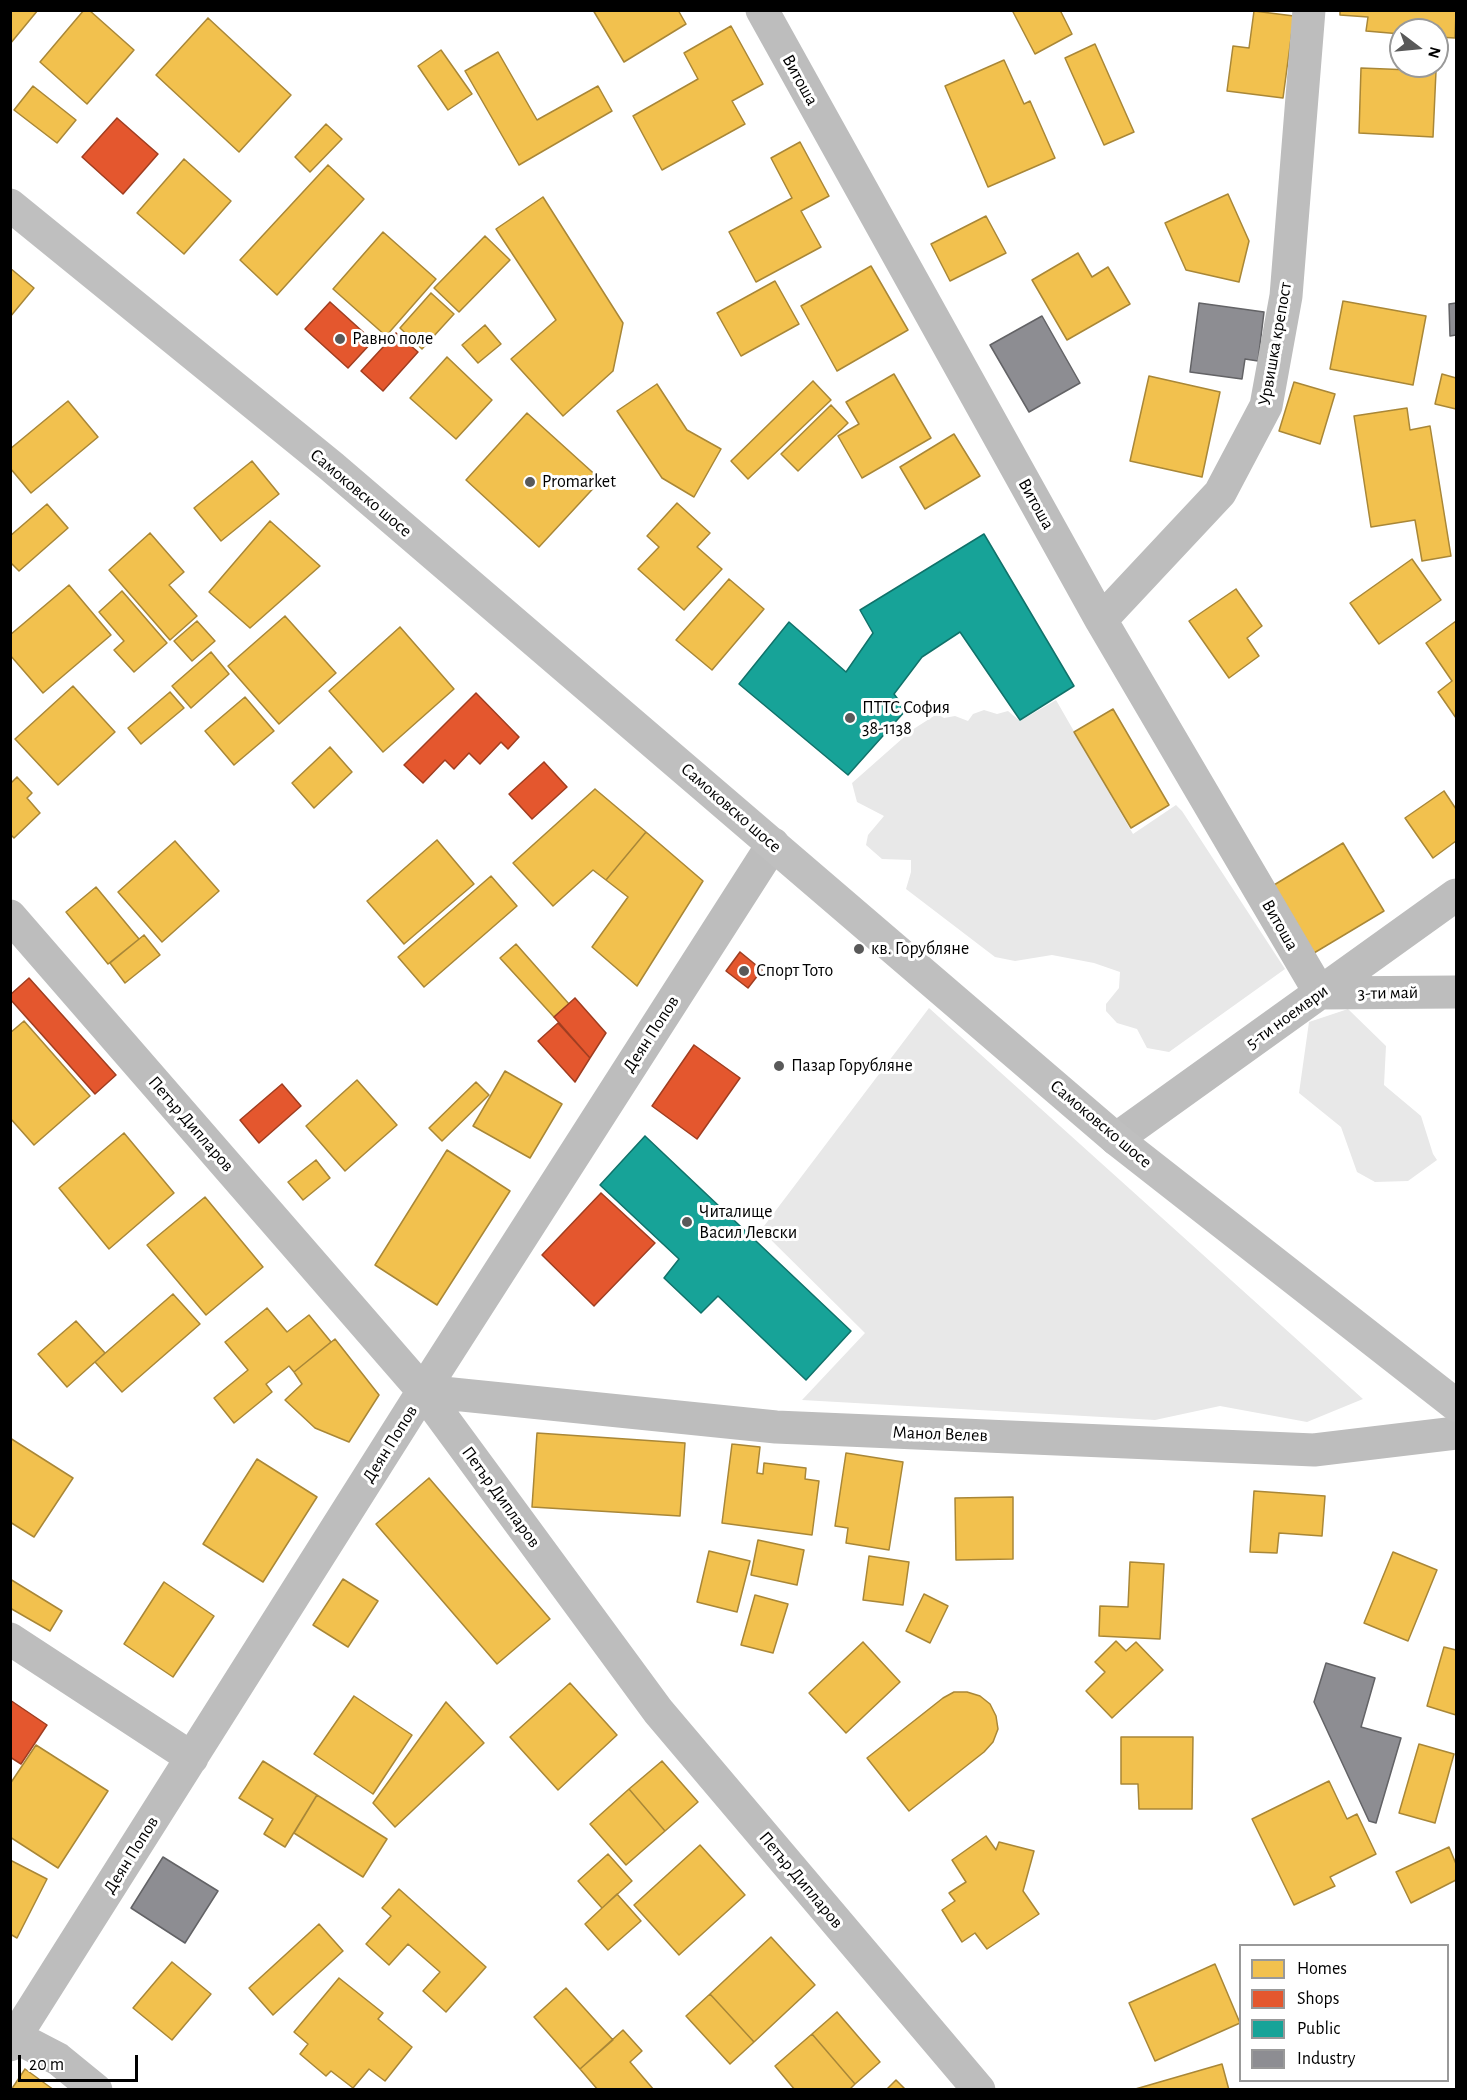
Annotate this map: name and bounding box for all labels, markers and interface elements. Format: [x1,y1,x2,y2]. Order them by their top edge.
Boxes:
north arrow [1389,18,1449,78]
text: N [1425,45,1444,60]
street label: Витоша [777,51,823,109]
street label: Урвишка крепост [1254,281,1296,407]
place label: Равно поле [352,328,433,350]
marker: Равно поле [333,332,347,346]
street label: Самоковско шосе [306,444,416,542]
place label: Promarket [542,471,616,493]
marker: Promarket [523,475,537,489]
street label: Витоша [1013,475,1059,533]
place label: ПТТС София 38-1138 [862,697,950,740]
marker: ПТТС София 38-1138 [843,711,857,725]
street label: Самоковско шосе [676,758,786,858]
street label: Витоша [1257,896,1303,954]
place label: кв. Горубляне [871,938,969,960]
marker: кв. Горубляне [852,942,866,956]
place label: Спорт Тото [756,960,833,982]
marker: Спорт Тото [737,964,751,978]
street label: 5-ти ноември [1242,980,1332,1054]
street label: 3-ти май [1358,982,1418,1004]
street label: Деян Попов [618,992,684,1076]
place label: Пазар Горубляне [791,1055,913,1077]
marker: Пазар Горубляне [772,1059,786,1073]
street label: Петър Дипларов [143,1072,239,1176]
street label: Самоковско шосе [1046,1075,1156,1173]
place label: Читалище Васил Левски [699,1201,797,1244]
marker: Читалище Васил Левски [680,1215,694,1229]
street label: Деян Попов [358,1401,422,1487]
street label: Манол Велев [892,1422,988,1446]
street label: Петър Дипларов [457,1442,545,1552]
street label: Деян Попов [99,1812,163,1898]
street label: Петър Дипларов [754,1827,848,1933]
legend [1239,1944,1449,2082]
text: Homes [1297,1960,1347,1978]
text: Shops [1297,1990,1339,2008]
text: Public [1297,2020,1340,2038]
scale bar [21,2043,141,2081]
text: Industry [1297,2050,1356,2068]
text: 20 m [29,2056,64,2074]

